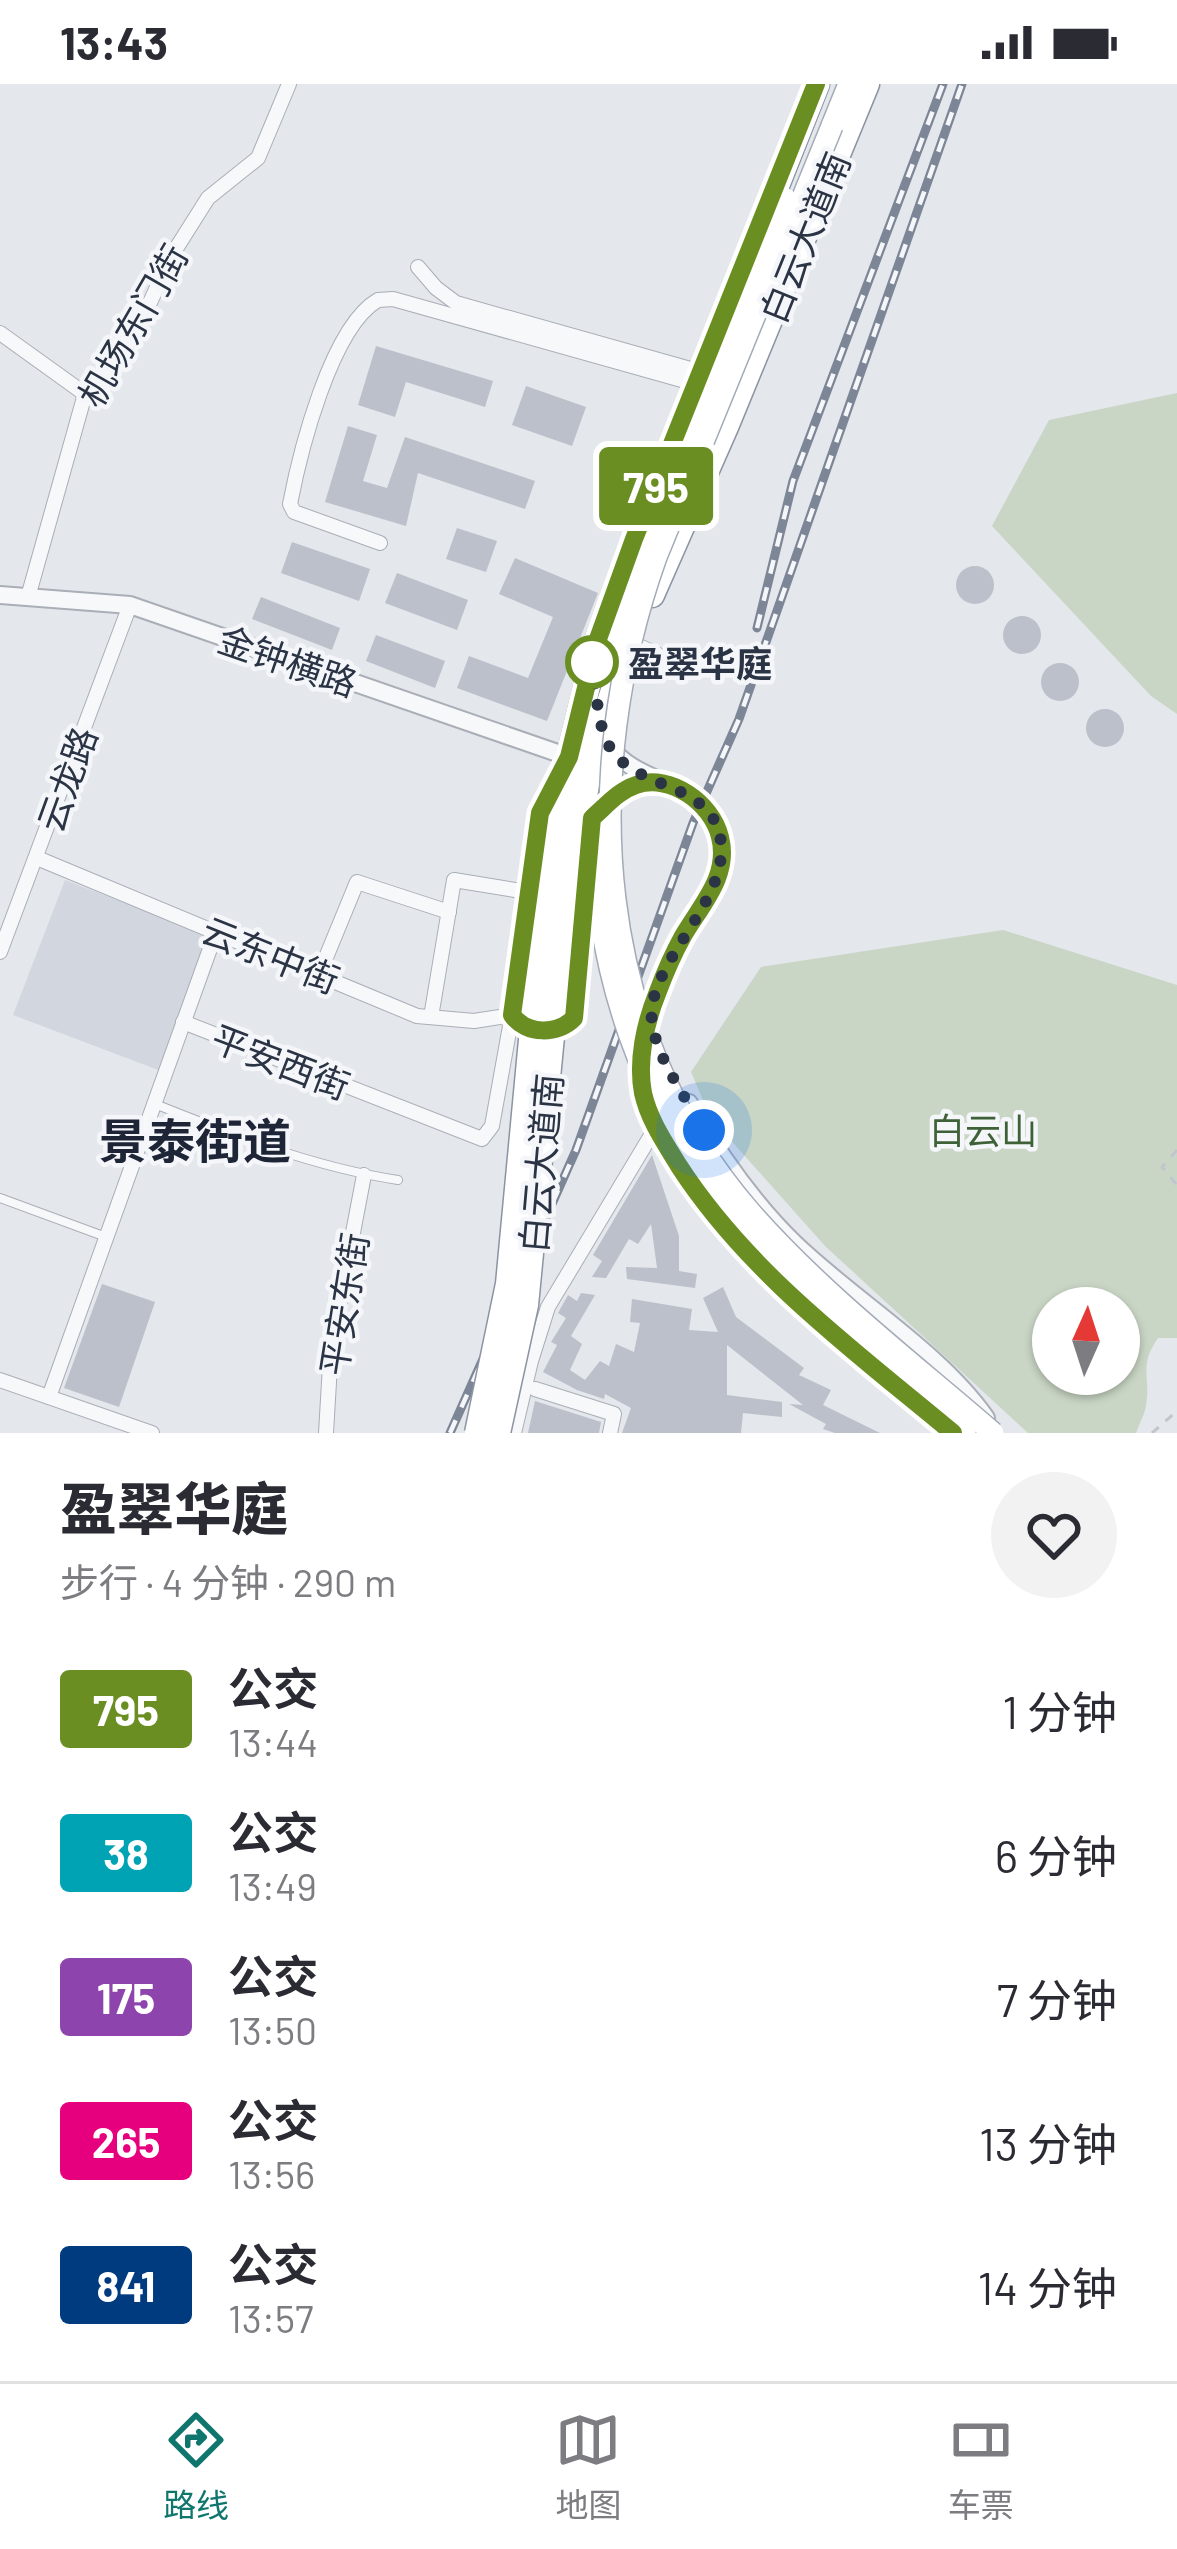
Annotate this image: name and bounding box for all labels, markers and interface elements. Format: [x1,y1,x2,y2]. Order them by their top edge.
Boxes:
text: 13:43 [60,15,168,69]
street label: 白云大道南 [750,145,858,329]
street label: 机场东门街 [68,236,196,414]
line badge: 795 [587,447,725,525]
text: 795 [623,461,689,511]
street label: 金钟横路 [213,616,363,704]
marker: 盈翠华庭 [567,637,617,687]
place label: 盈翠华庭 [628,641,772,684]
street label: 云龙路 [27,721,105,837]
street label: 云东中街 [196,907,346,1001]
street label: 平安西街 [206,1015,356,1107]
street label: 白云大道南 [511,1071,569,1255]
your location [674,1100,734,1160]
park label: 白云山 [929,1108,1037,1151]
district label: 景泰街道 [99,1111,291,1169]
street label: 平安东街 [311,1230,375,1378]
north arrow [1032,1287,1140,1395]
map controls [1032,1287,1140,1395]
button: heart [991,1472,1117,1598]
text: 盈翠华庭 [60,1473,288,1541]
text: 步行 · 4 分钟 · 290 m [60,1558,396,1605]
text: 公交 [228,1660,318,1714]
text: 795 [93,1684,159,1734]
text: 1 分钟 [1002,1684,1117,1738]
text: 13:44 [228,1718,318,1765]
text: 公交 [228,1804,318,1858]
text: 38 [103,1828,149,1878]
text: 6 分钟 [995,1828,1117,1882]
text: 13:49 [228,1862,317,1909]
text: 公交 [228,1948,318,2002]
text: 175 [97,1972,155,2022]
text: 7 分钟 [997,1972,1117,2026]
text: 13:50 [228,2006,317,2053]
text: 公交 [228,2092,318,2146]
text: 265 [92,2116,160,2166]
text: 13 分钟 [979,2116,1117,2170]
text: 13:56 [228,2150,315,2197]
text: 公交 [228,2236,318,2290]
text: 841 [97,2260,155,2310]
text: 14 分钟 [977,2260,1117,2314]
text: 13:57 [228,2294,313,2341]
tab: 路线 [163,2407,229,2527]
tab: 地图 [555,2407,621,2527]
tab: 车票 [948,2407,1014,2527]

